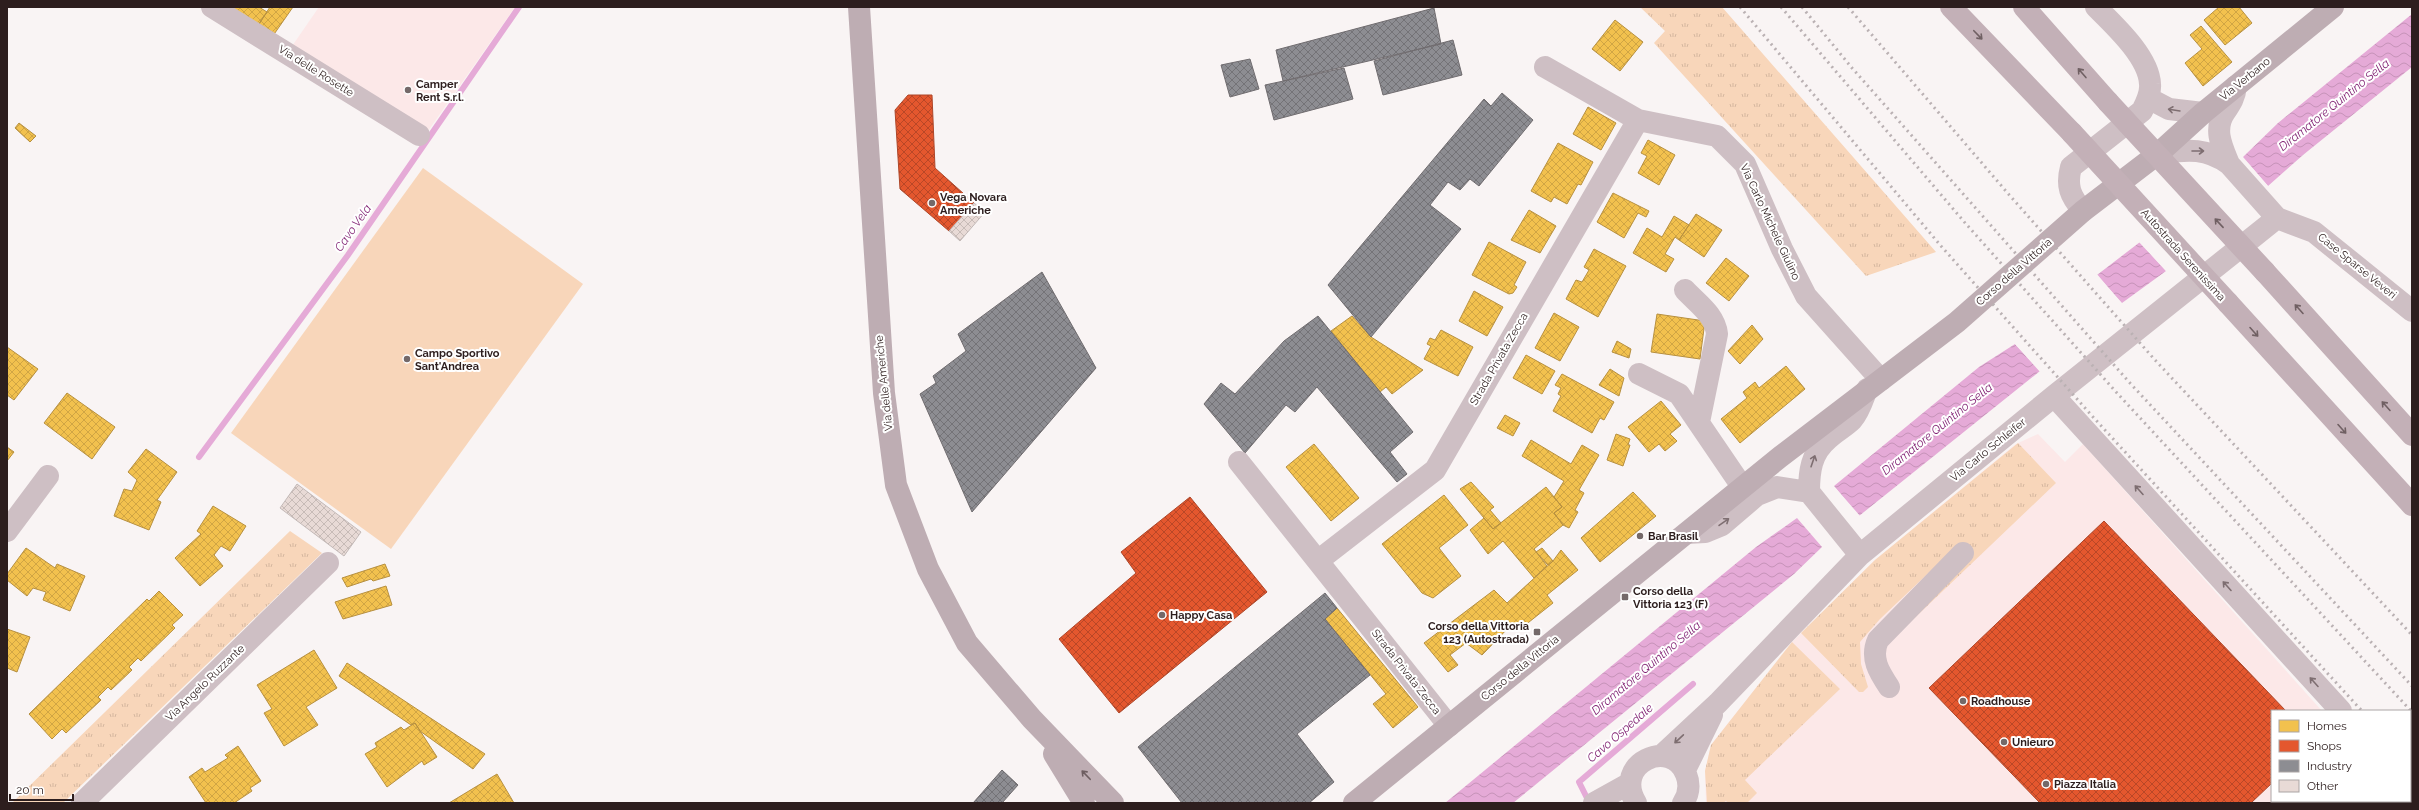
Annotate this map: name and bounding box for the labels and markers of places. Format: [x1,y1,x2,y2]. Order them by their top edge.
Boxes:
place label: Camper Rent S.r.l. [416,78,464,104]
marker: Camper Rent S.r.l. [403,85,413,95]
place label: Vega Novara Americhe [940,191,1007,217]
marker: Vega Novara Americhe [927,198,937,208]
place label: Campo Sportivo Sant'Andrea [415,347,500,373]
marker: Campo Sportivo Sant'Andrea [402,354,412,364]
place label: Bar Brasil [1648,530,1699,543]
marker: Bar Brasil [1635,531,1645,541]
place label: Corso della Vittoria 123 (F) [1633,585,1708,611]
marker: Corso della Vittoria 123 (F) [1620,592,1630,602]
place label: Happy Casa [1170,609,1232,622]
marker: Happy Casa [1157,610,1167,620]
place label: Corso della Vittoria 123 (Autostrada) [1428,620,1530,646]
marker: Corso della Vittoria 123 (Autostrada) [1532,627,1542,637]
place label: Roadhouse [1971,695,2031,708]
marker: Roadhouse [1958,696,1968,706]
place label: Unieuro [2012,736,2054,749]
marker: Unieuro [1999,737,2009,747]
place label: Piazza Italia [2054,778,2116,791]
marker: Piazza Italia [2041,779,2051,789]

